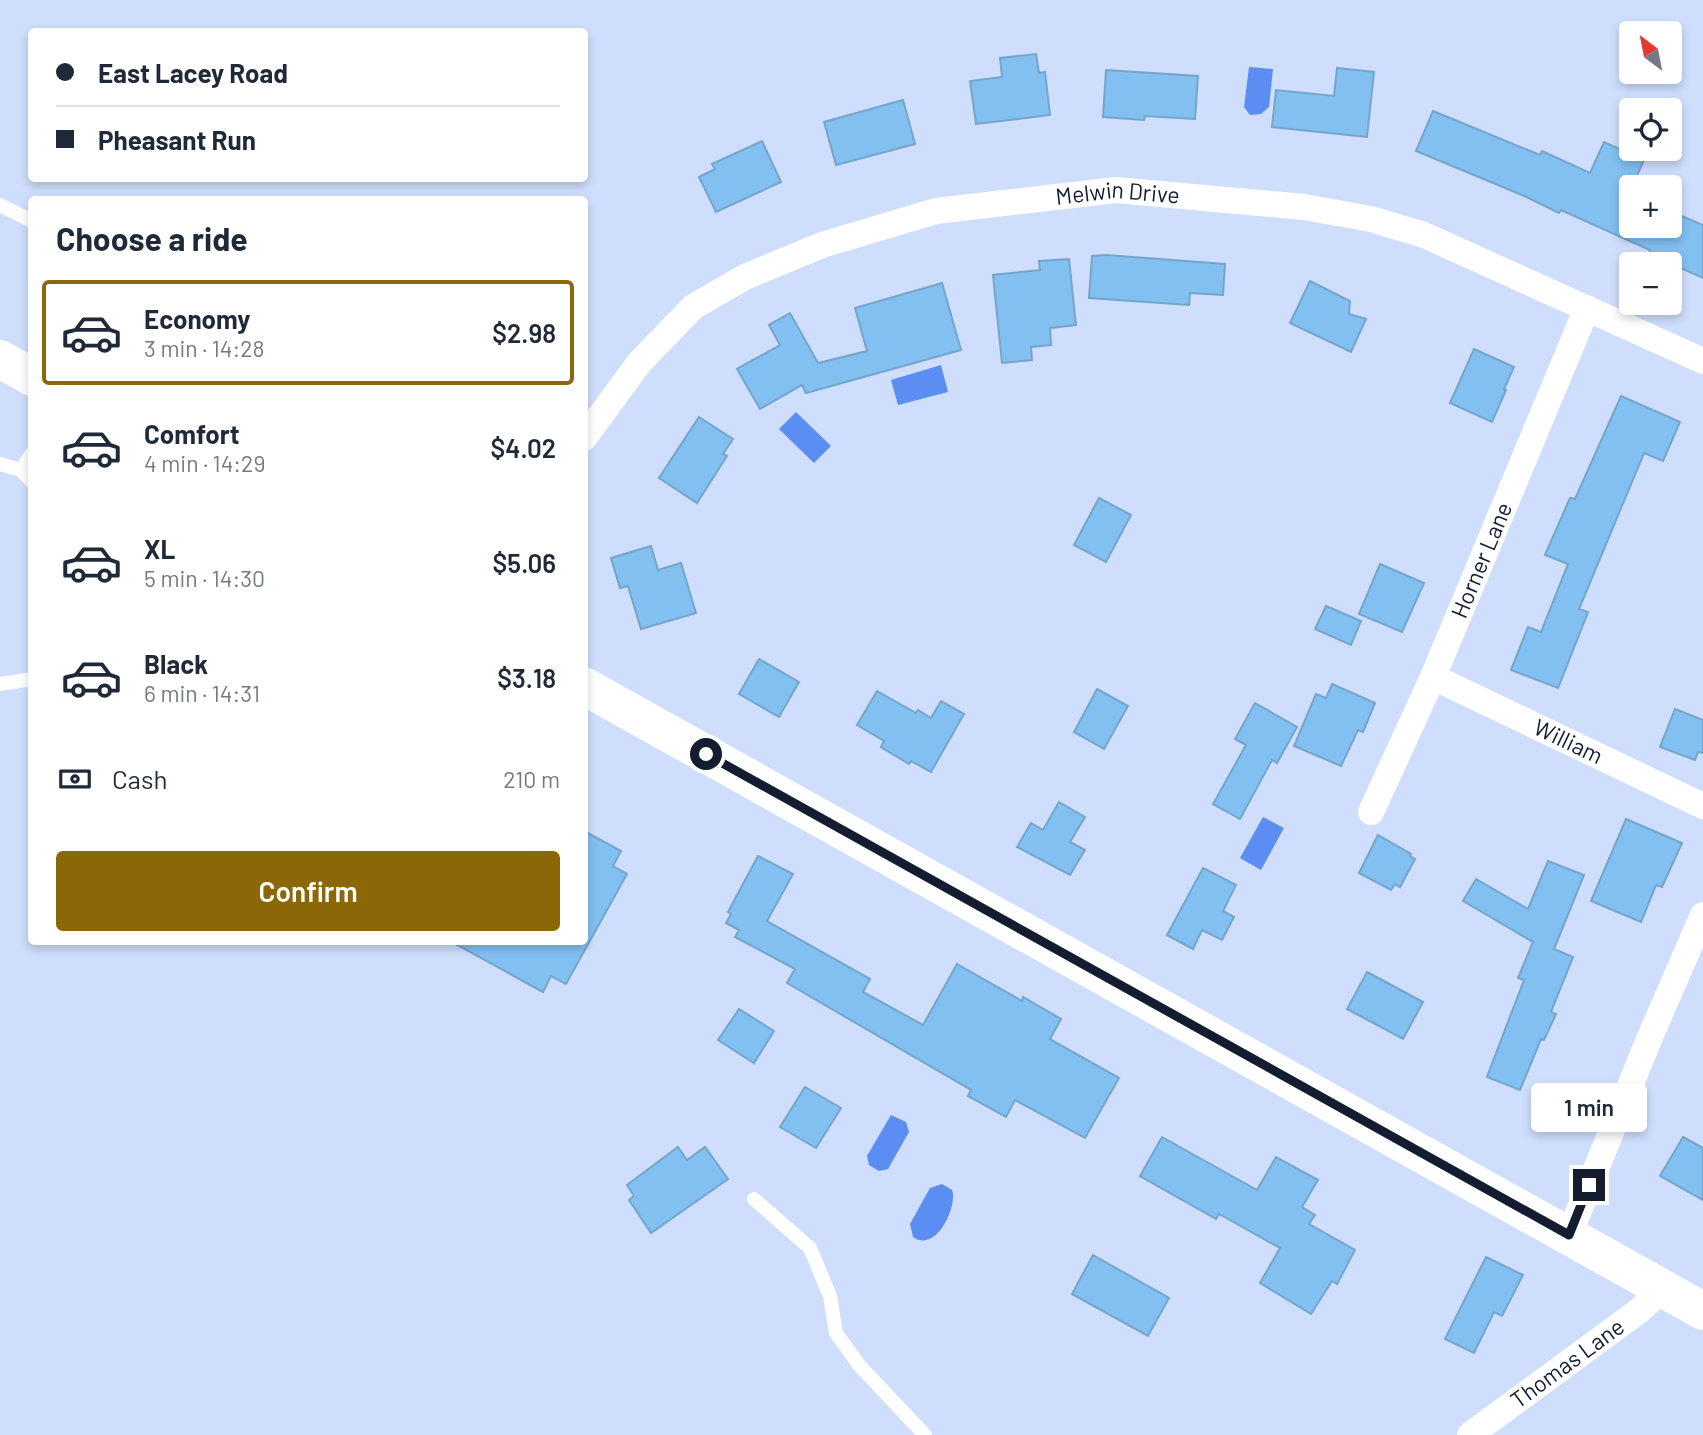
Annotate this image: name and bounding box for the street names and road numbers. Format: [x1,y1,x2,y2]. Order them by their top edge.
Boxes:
street label: Melwin Drive [1054,175,1181,210]
street label: Horner Lane [1444,498,1517,622]
street label: William [1530,712,1608,769]
street label: Thomas Lane [1505,1312,1629,1413]

